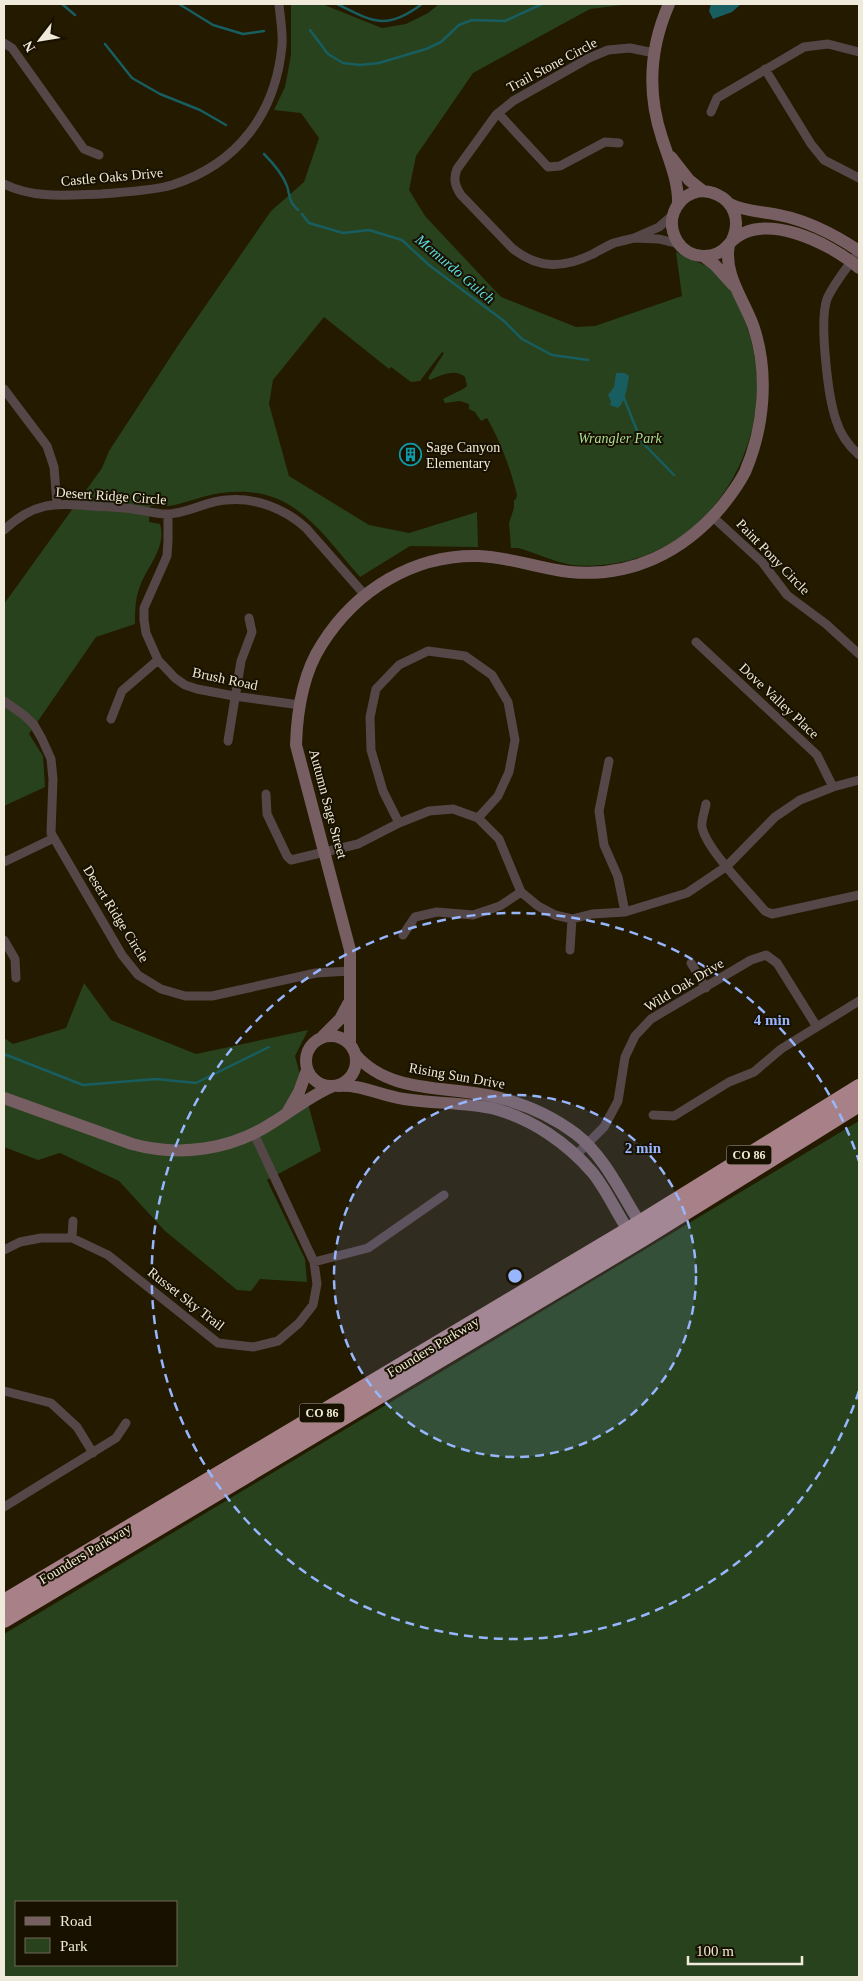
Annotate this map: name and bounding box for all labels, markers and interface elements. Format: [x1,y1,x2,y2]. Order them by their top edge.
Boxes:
north arrow [15,15,65,65]
street label: Trail Stone Circle [504,35,600,95]
text: N [20,38,38,55]
street label: Castle Oaks Drive [60,165,164,189]
water label: Mcmurdo Gulch [411,231,498,307]
park label: Wrangler Park [578,431,663,446]
place label: Sage Canyon Elementary [426,440,500,471]
building icon: Sage Canyon Elementary [398,443,422,467]
street label: Desert Ridge Circle [55,485,167,507]
street label: Paint Pony Circle [733,516,813,598]
street label: Dove Valley Place [736,660,822,742]
street label: Brush Road [191,665,259,693]
street label: Autumn Sage Street [306,748,350,861]
street label: Desert Ridge Circle [80,863,152,965]
street label: Wild Oak Drive [642,955,726,1015]
text: 4 min [754,1012,791,1028]
street label: Rising Sun Drive [408,1060,506,1092]
text: 2 min [625,1140,662,1156]
road number: CO 86 [726,1146,772,1164]
street label: Russet Sky Trail [145,1265,227,1333]
centre of rings [506,1267,524,1285]
street label: Founders Parkway [384,1314,482,1380]
road number: CO 86 [300,1404,344,1422]
street label: Founders Parkway [36,1521,134,1587]
legend [15,1901,178,1966]
text: Road [60,1913,92,1929]
scale bar [688,1934,802,1966]
text: Park [60,1938,88,1954]
text: 100 m [696,1943,734,1959]

